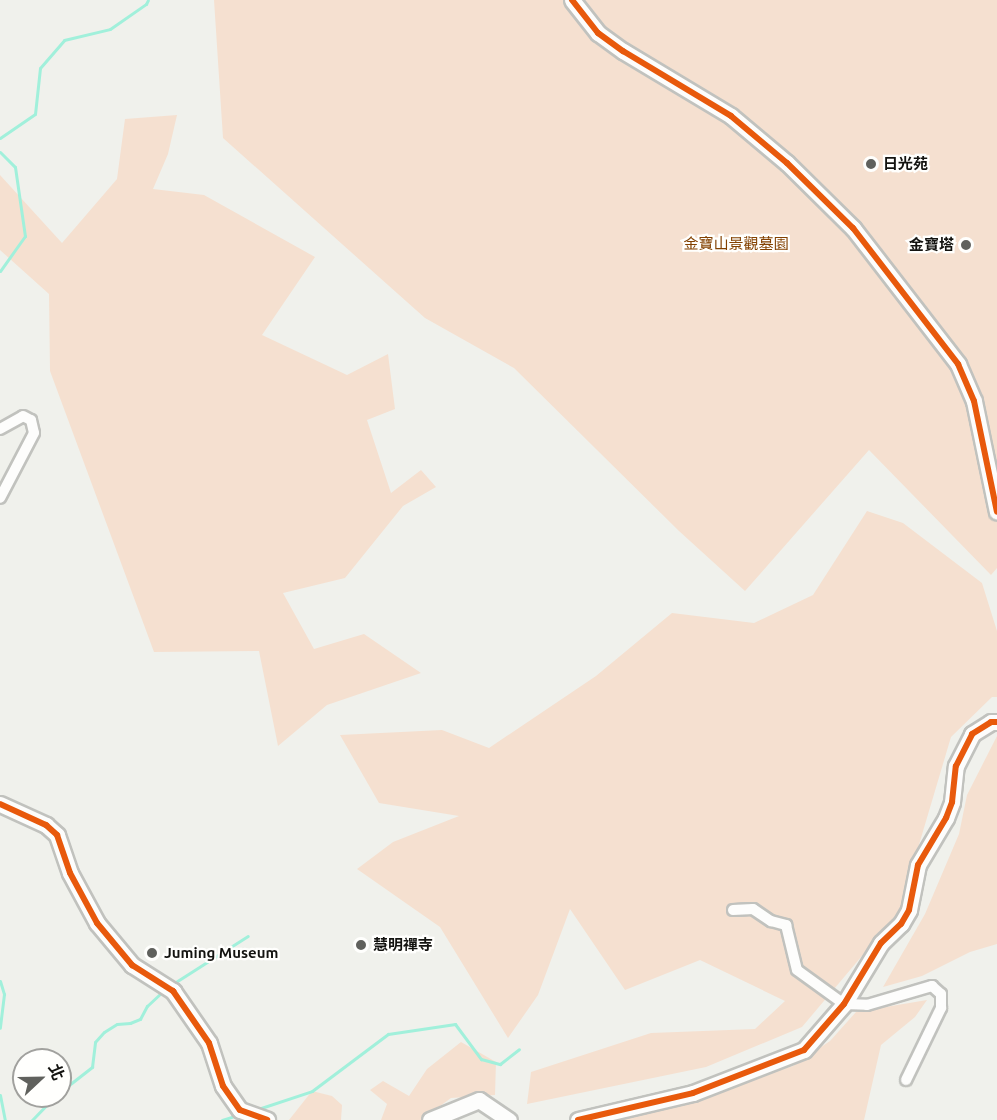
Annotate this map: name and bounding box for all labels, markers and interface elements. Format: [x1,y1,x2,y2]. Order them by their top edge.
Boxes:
place label: 日光苑 [883,155,928,173]
marker: 日光苑 [864,157,878,171]
park label: 金寶山景觀墓園 [684,235,788,253]
place label: 金寶塔 [909,236,954,254]
marker: 金寶塔 [959,238,973,252]
place label: 慧明禪寺 [373,936,433,954]
marker: 慧明禪寺 [354,938,368,952]
place label: Juming Museum [164,944,278,962]
marker: Juming Museum [145,946,159,960]
north arrow [12,1048,72,1108]
text: 北 [45,1061,68,1083]

